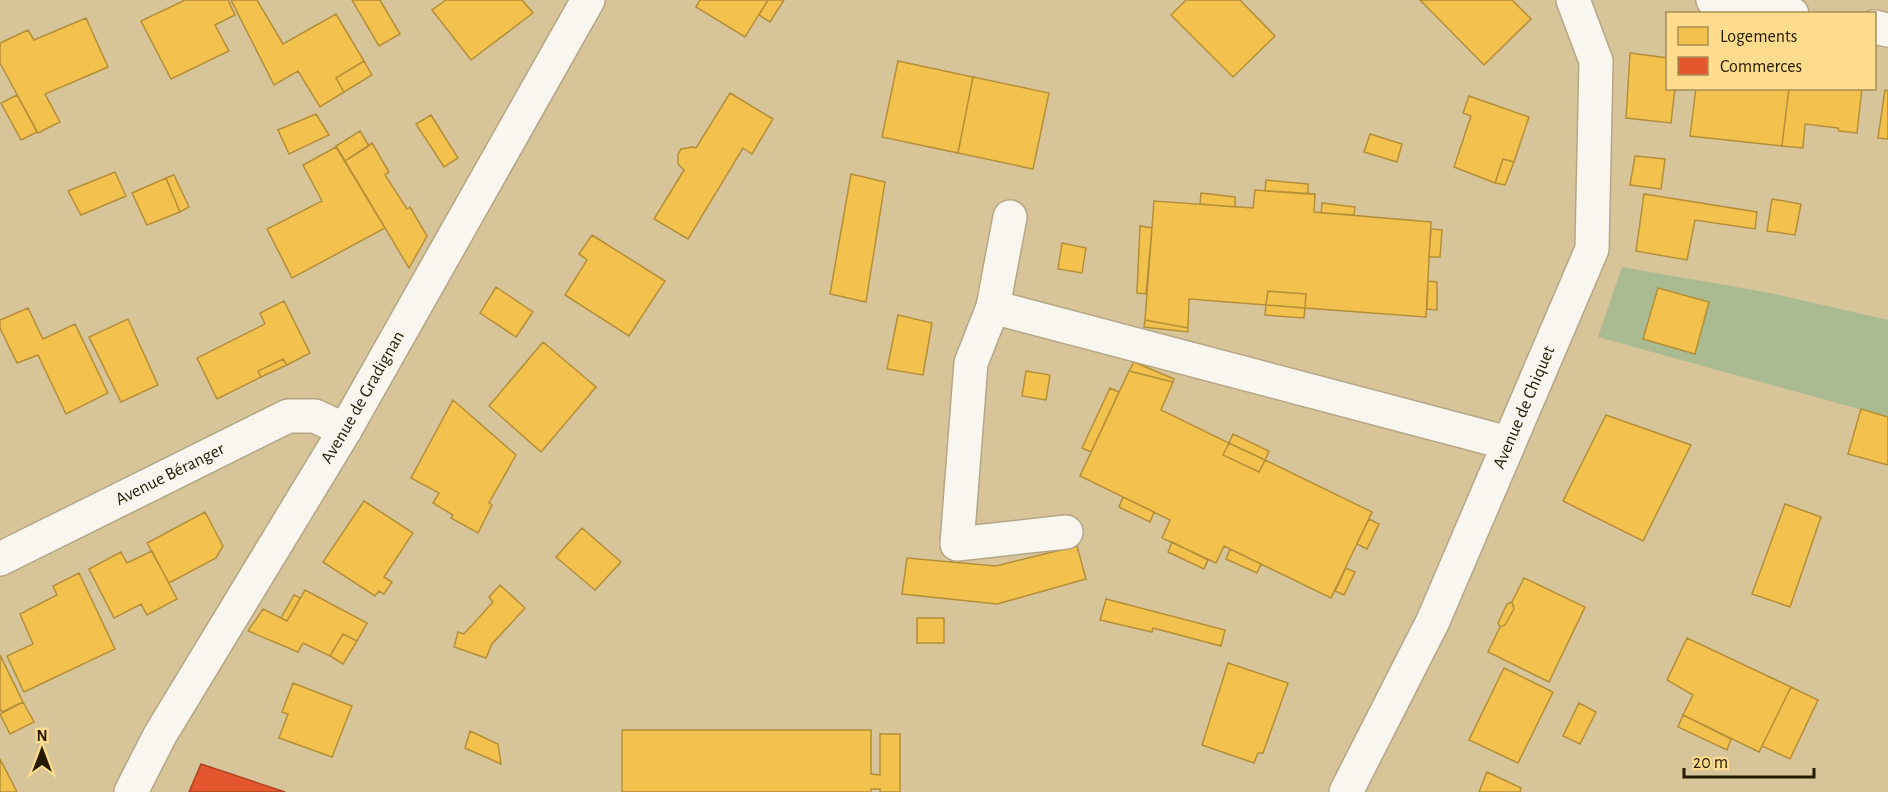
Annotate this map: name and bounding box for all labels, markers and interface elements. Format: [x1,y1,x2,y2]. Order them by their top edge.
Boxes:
legend [1666,12,1876,90]
text: Logements [1720,28,1798,46]
text: Commerces [1720,58,1802,76]
street label: Avenue de Gradignan [318,328,408,467]
street label: Avenue de Chiquet [1490,343,1558,472]
street label: Avenue Béranger [113,440,228,509]
north arrow [12,720,72,780]
text: N [36,728,48,744]
scale bar [1684,741,1814,779]
text: 20 m [1693,754,1728,772]

